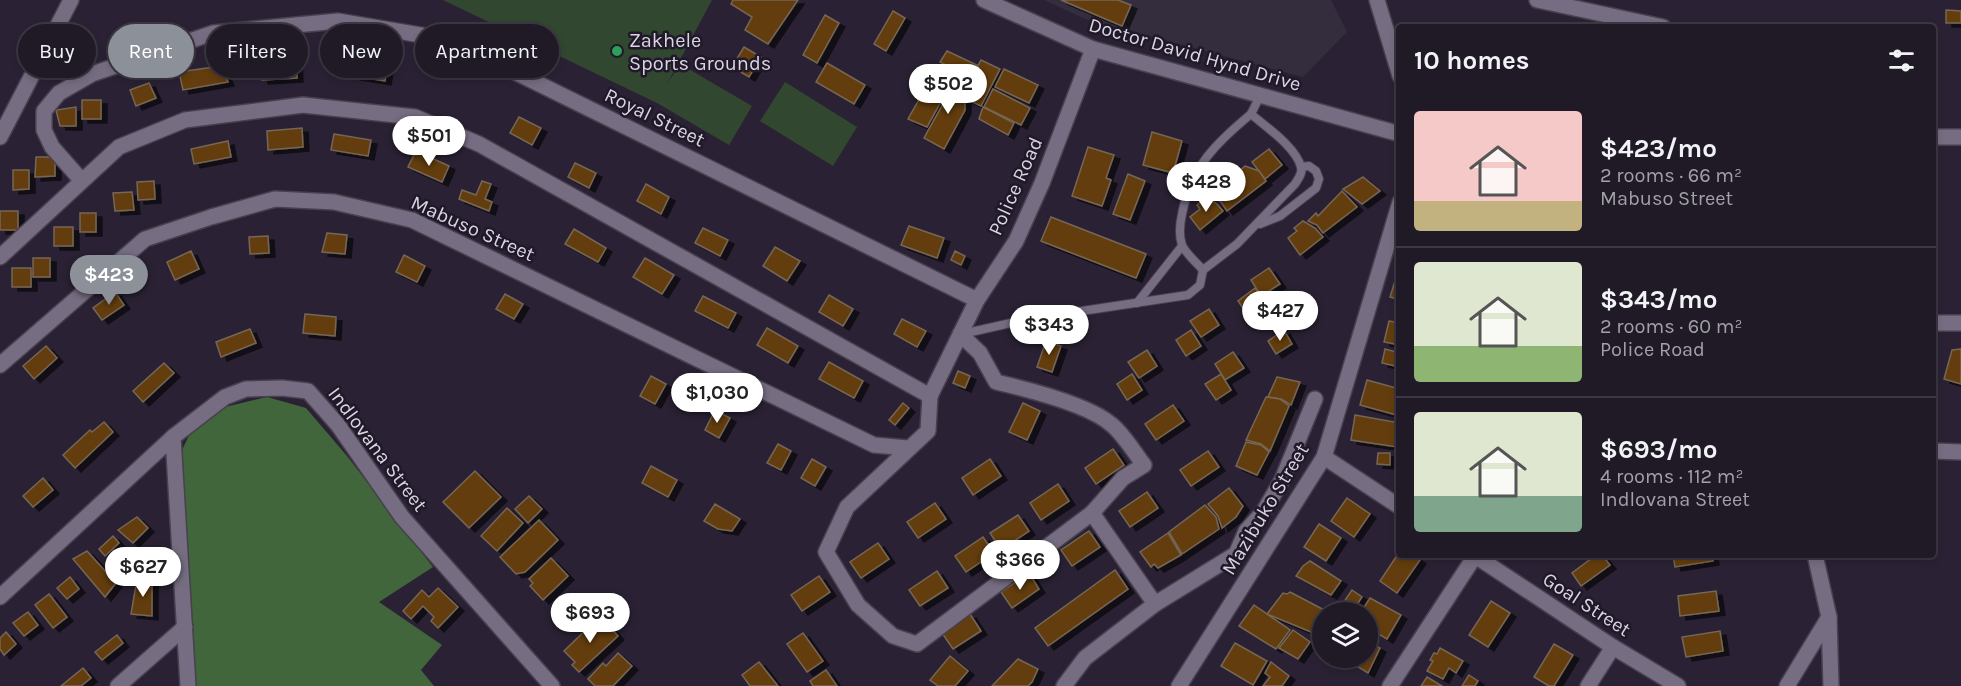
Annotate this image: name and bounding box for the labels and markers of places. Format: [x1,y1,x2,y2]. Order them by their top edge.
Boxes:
place label: Zakhele Sports Grounds [629,29,771,75]
marker: Zakhele Sports Grounds [610,44,624,58]
pin: $502 [912,64,984,115]
pin: $501 [393,116,465,167]
pin: $428 [1170,162,1242,213]
pin: $423 [73,255,145,306]
pin: $427 [1244,291,1316,342]
pin: $343 [1013,305,1085,356]
pin: $1,030 [668,373,766,424]
pin: $366 [984,540,1056,591]
pin: $627 [107,547,179,598]
pin: $693 [554,593,626,644]

